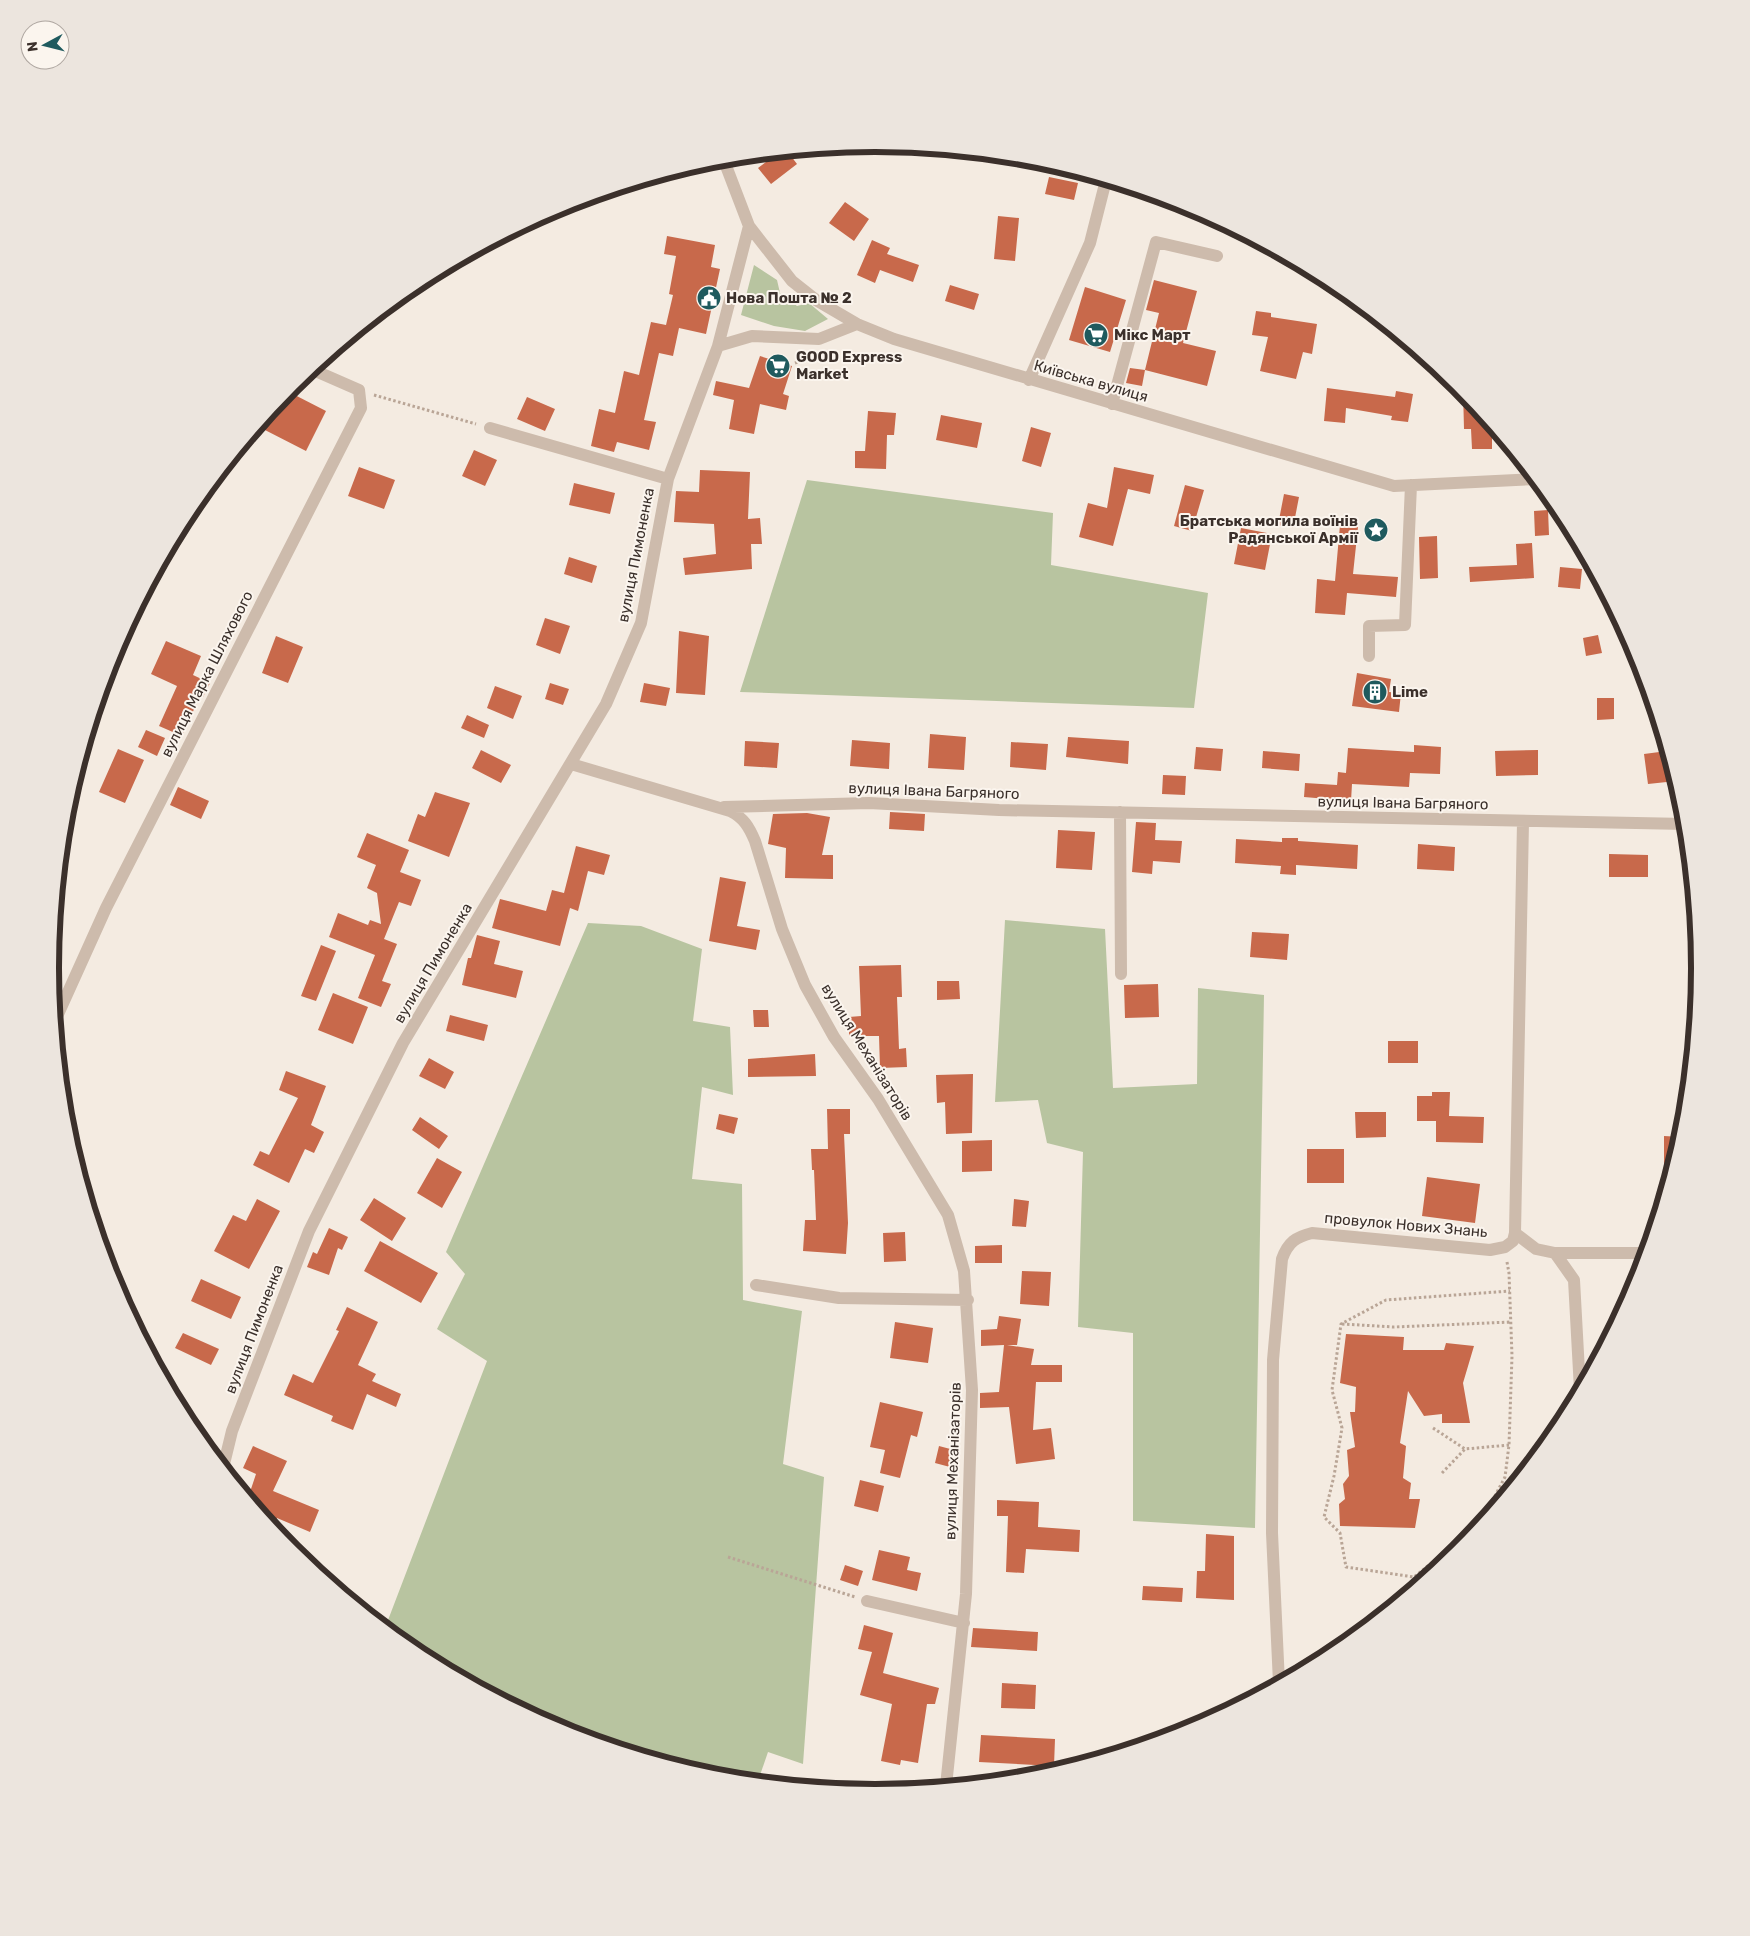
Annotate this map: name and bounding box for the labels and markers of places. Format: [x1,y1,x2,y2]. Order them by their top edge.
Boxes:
public building icon: Нова Пошта № 2 [696,285,722,311]
place label: Нова Пошта № 2 [726,289,852,307]
supermarket icon: Мікс Март [1083,322,1109,348]
place label: Мікс Март [1114,326,1191,344]
place label: GOOD Express Market [796,348,902,383]
supermarket icon: GOOD Express Market [765,353,791,379]
place label: Братська могила воїнів Радянської Армії [1180,512,1359,547]
place icon: Братська могила воїнів Радянської Армії [1363,517,1389,543]
building icon: Lime [1362,679,1388,705]
place label: Lime [1392,683,1428,701]

